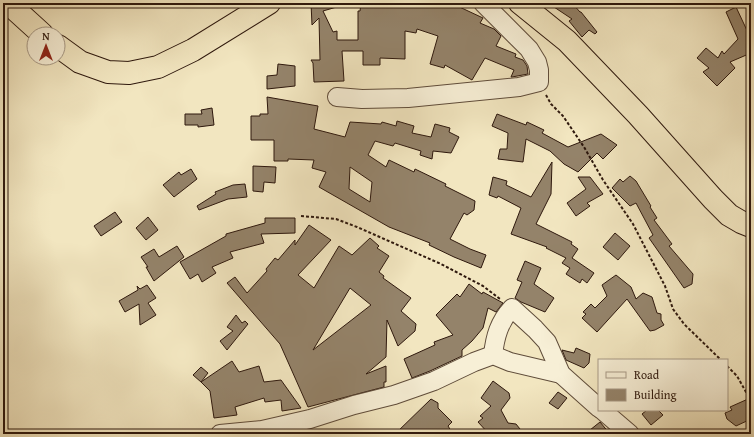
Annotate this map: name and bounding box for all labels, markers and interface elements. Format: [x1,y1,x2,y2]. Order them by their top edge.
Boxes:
north arrow [26,26,66,66]
text: N [42,28,50,44]
legend [598,359,728,411]
text: Road [634,366,660,383]
text: Building [634,386,677,403]

